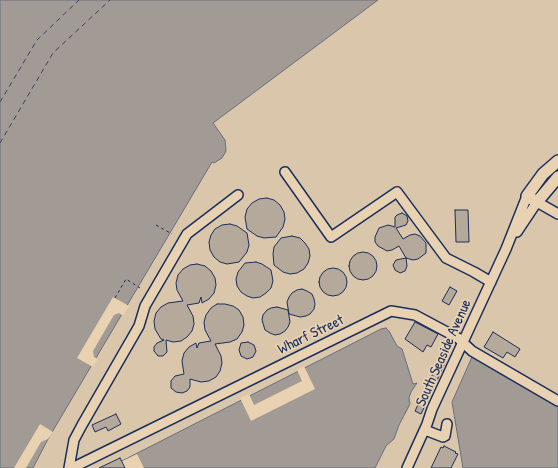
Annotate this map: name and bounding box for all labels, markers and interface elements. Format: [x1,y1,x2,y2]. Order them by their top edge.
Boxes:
street label: South Seaside Avenue [412,297,476,409]
street label: Wharf Street [275,311,347,359]

